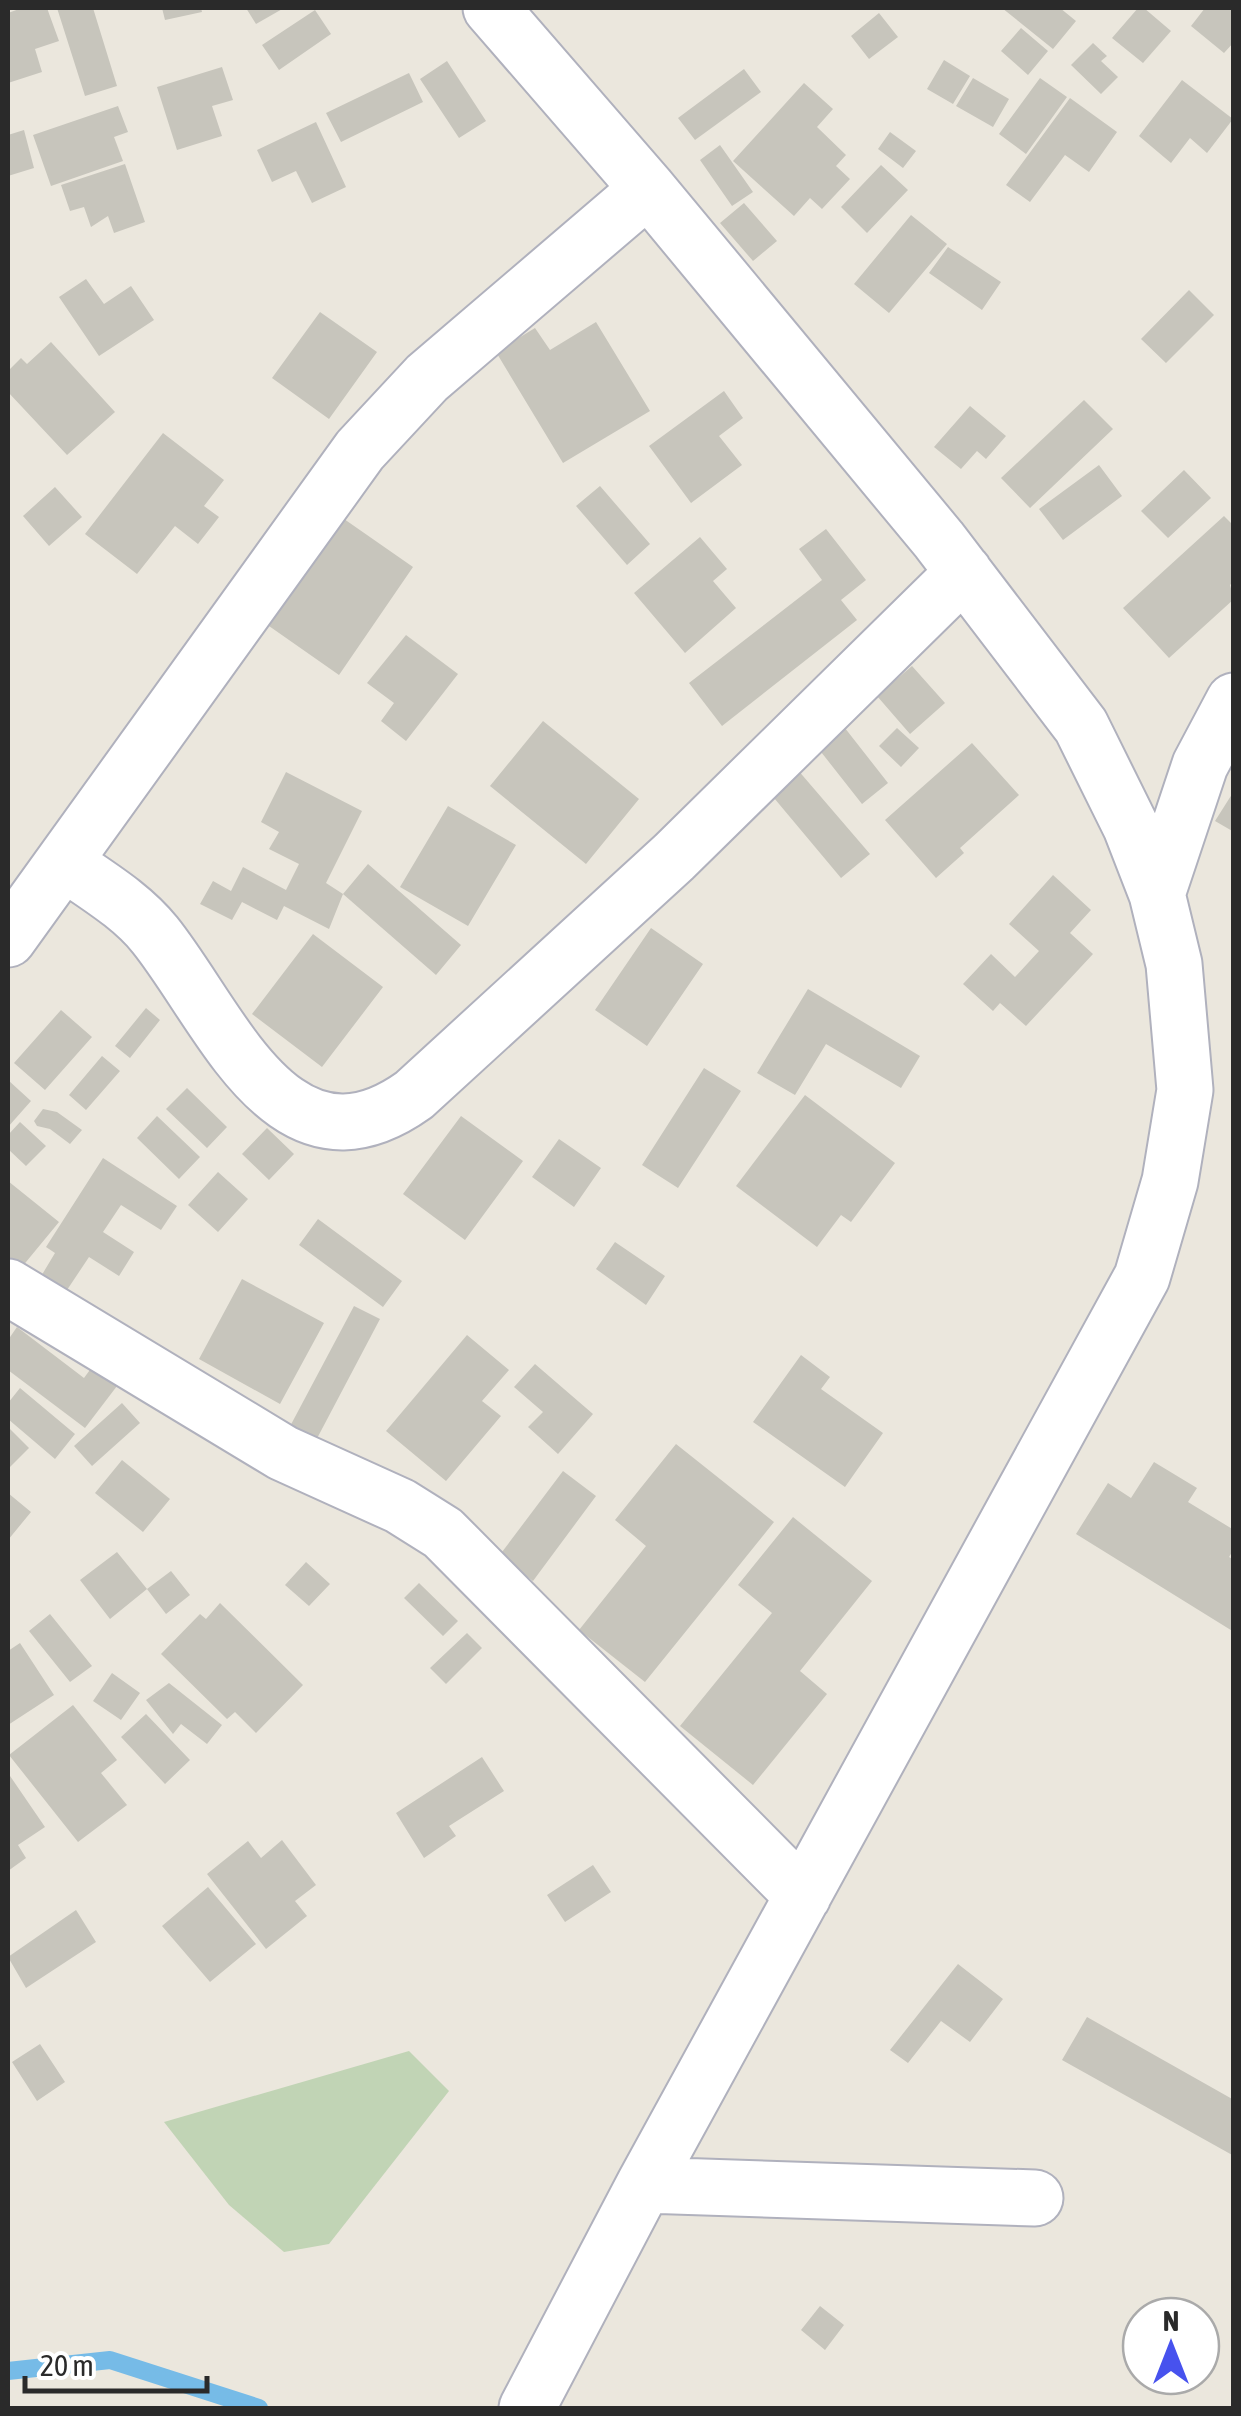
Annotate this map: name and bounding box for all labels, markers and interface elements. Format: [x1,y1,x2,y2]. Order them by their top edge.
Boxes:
north arrow [1121,2296,1221,2396]
text: N [1163,2305,1179,2337]
scale bar [25,2331,208,2393]
text: 20 m [40,2348,94,2382]

